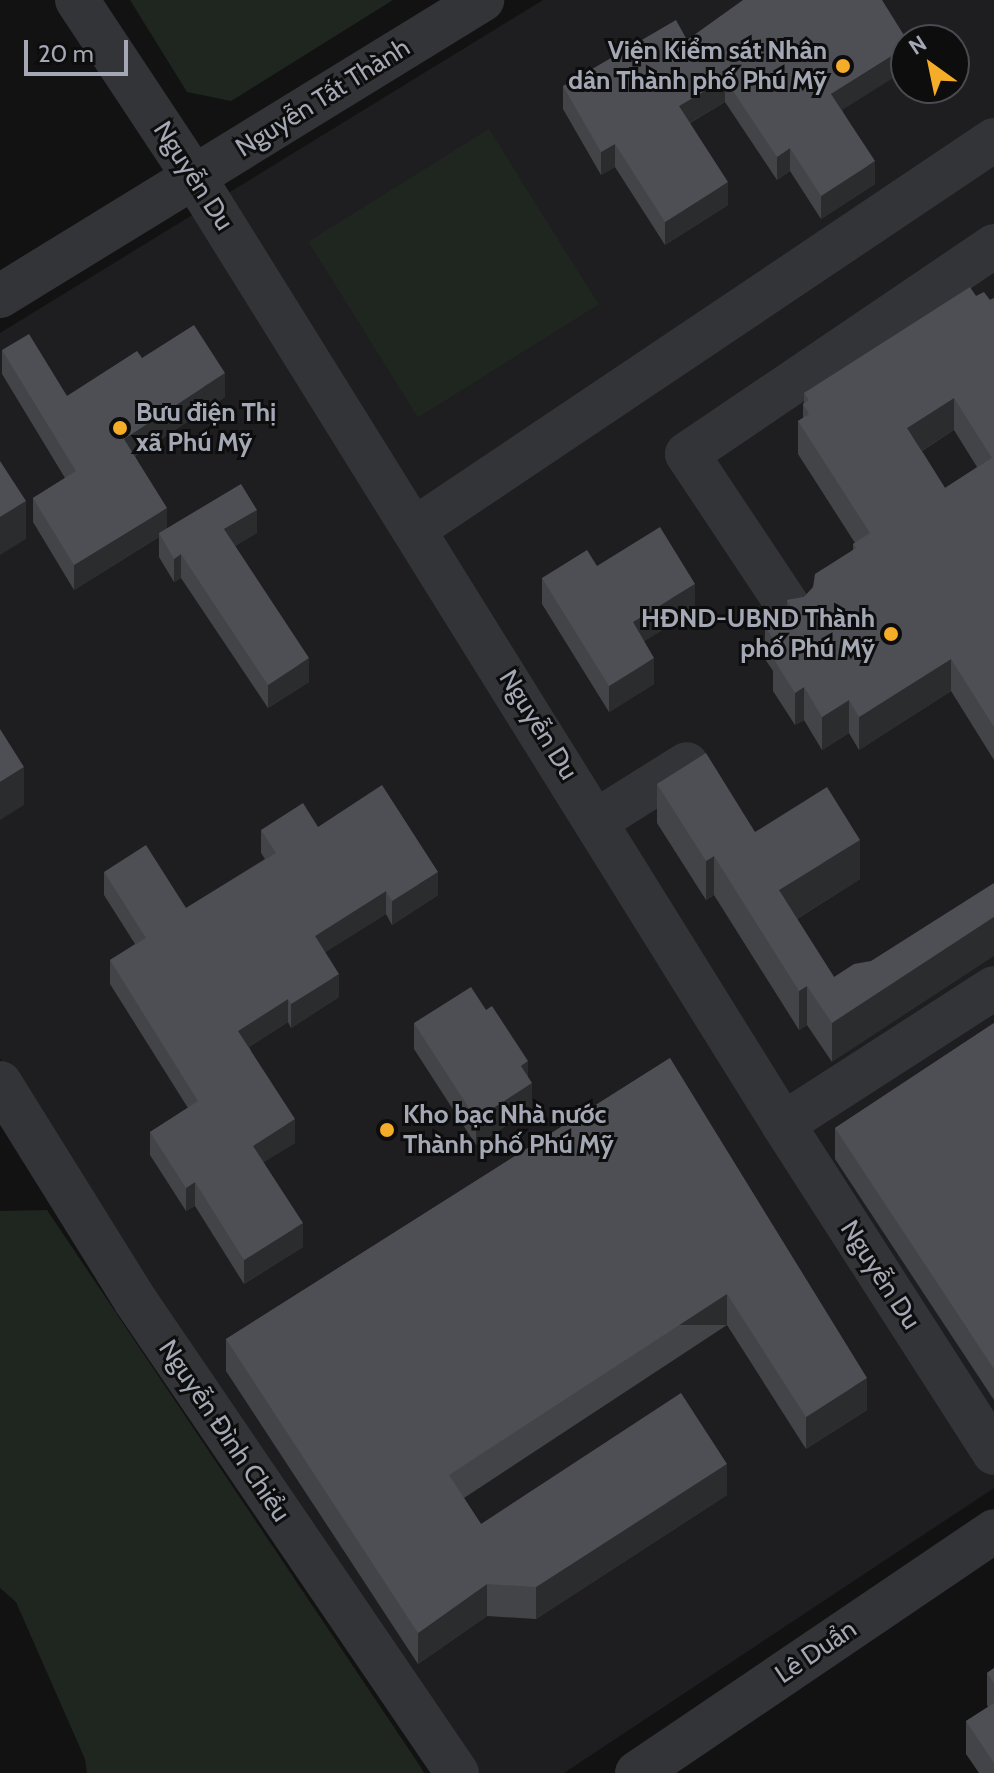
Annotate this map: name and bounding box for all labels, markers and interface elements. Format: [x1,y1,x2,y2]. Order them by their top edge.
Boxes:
scale bar [28,24,132,74]
north arrow [890,24,970,104]
text: N [904,30,932,61]
street label: Nguyễn Tất Thành [230,32,416,164]
place label: Viện Kiểm sát Nhân dân Thành phố Phú Mỹ [568,35,827,96]
text: 20 m [38,39,94,68]
marker: Viện Kiểm sát Nhân dân Thành phố Phú Mỹ [834,57,852,75]
street label: Nguyễn Du [146,116,240,236]
place label: Bưu điện Thị xã Phú Mỹ [136,397,276,458]
marker: Bưu điện Thị xã Phú Mỹ [111,419,129,437]
place label: HĐND-UBND Thành phố Phú Mỹ [641,603,875,664]
marker: HĐND-UBND Thành phố Phú Mỹ [882,625,900,643]
street label: Nguyễn Du [492,664,584,786]
place label: Kho bạc Nhà nước Thành phố Phú Mỹ [403,1099,614,1160]
marker: Kho bạc Nhà nước Thành phố Phú Mỹ [378,1121,396,1139]
street label: Nguyễn Du [833,1215,927,1335]
street label: Nguyễn Đình Chiểu [152,1334,296,1528]
street label: Lê Duẩn [769,1614,863,1690]

